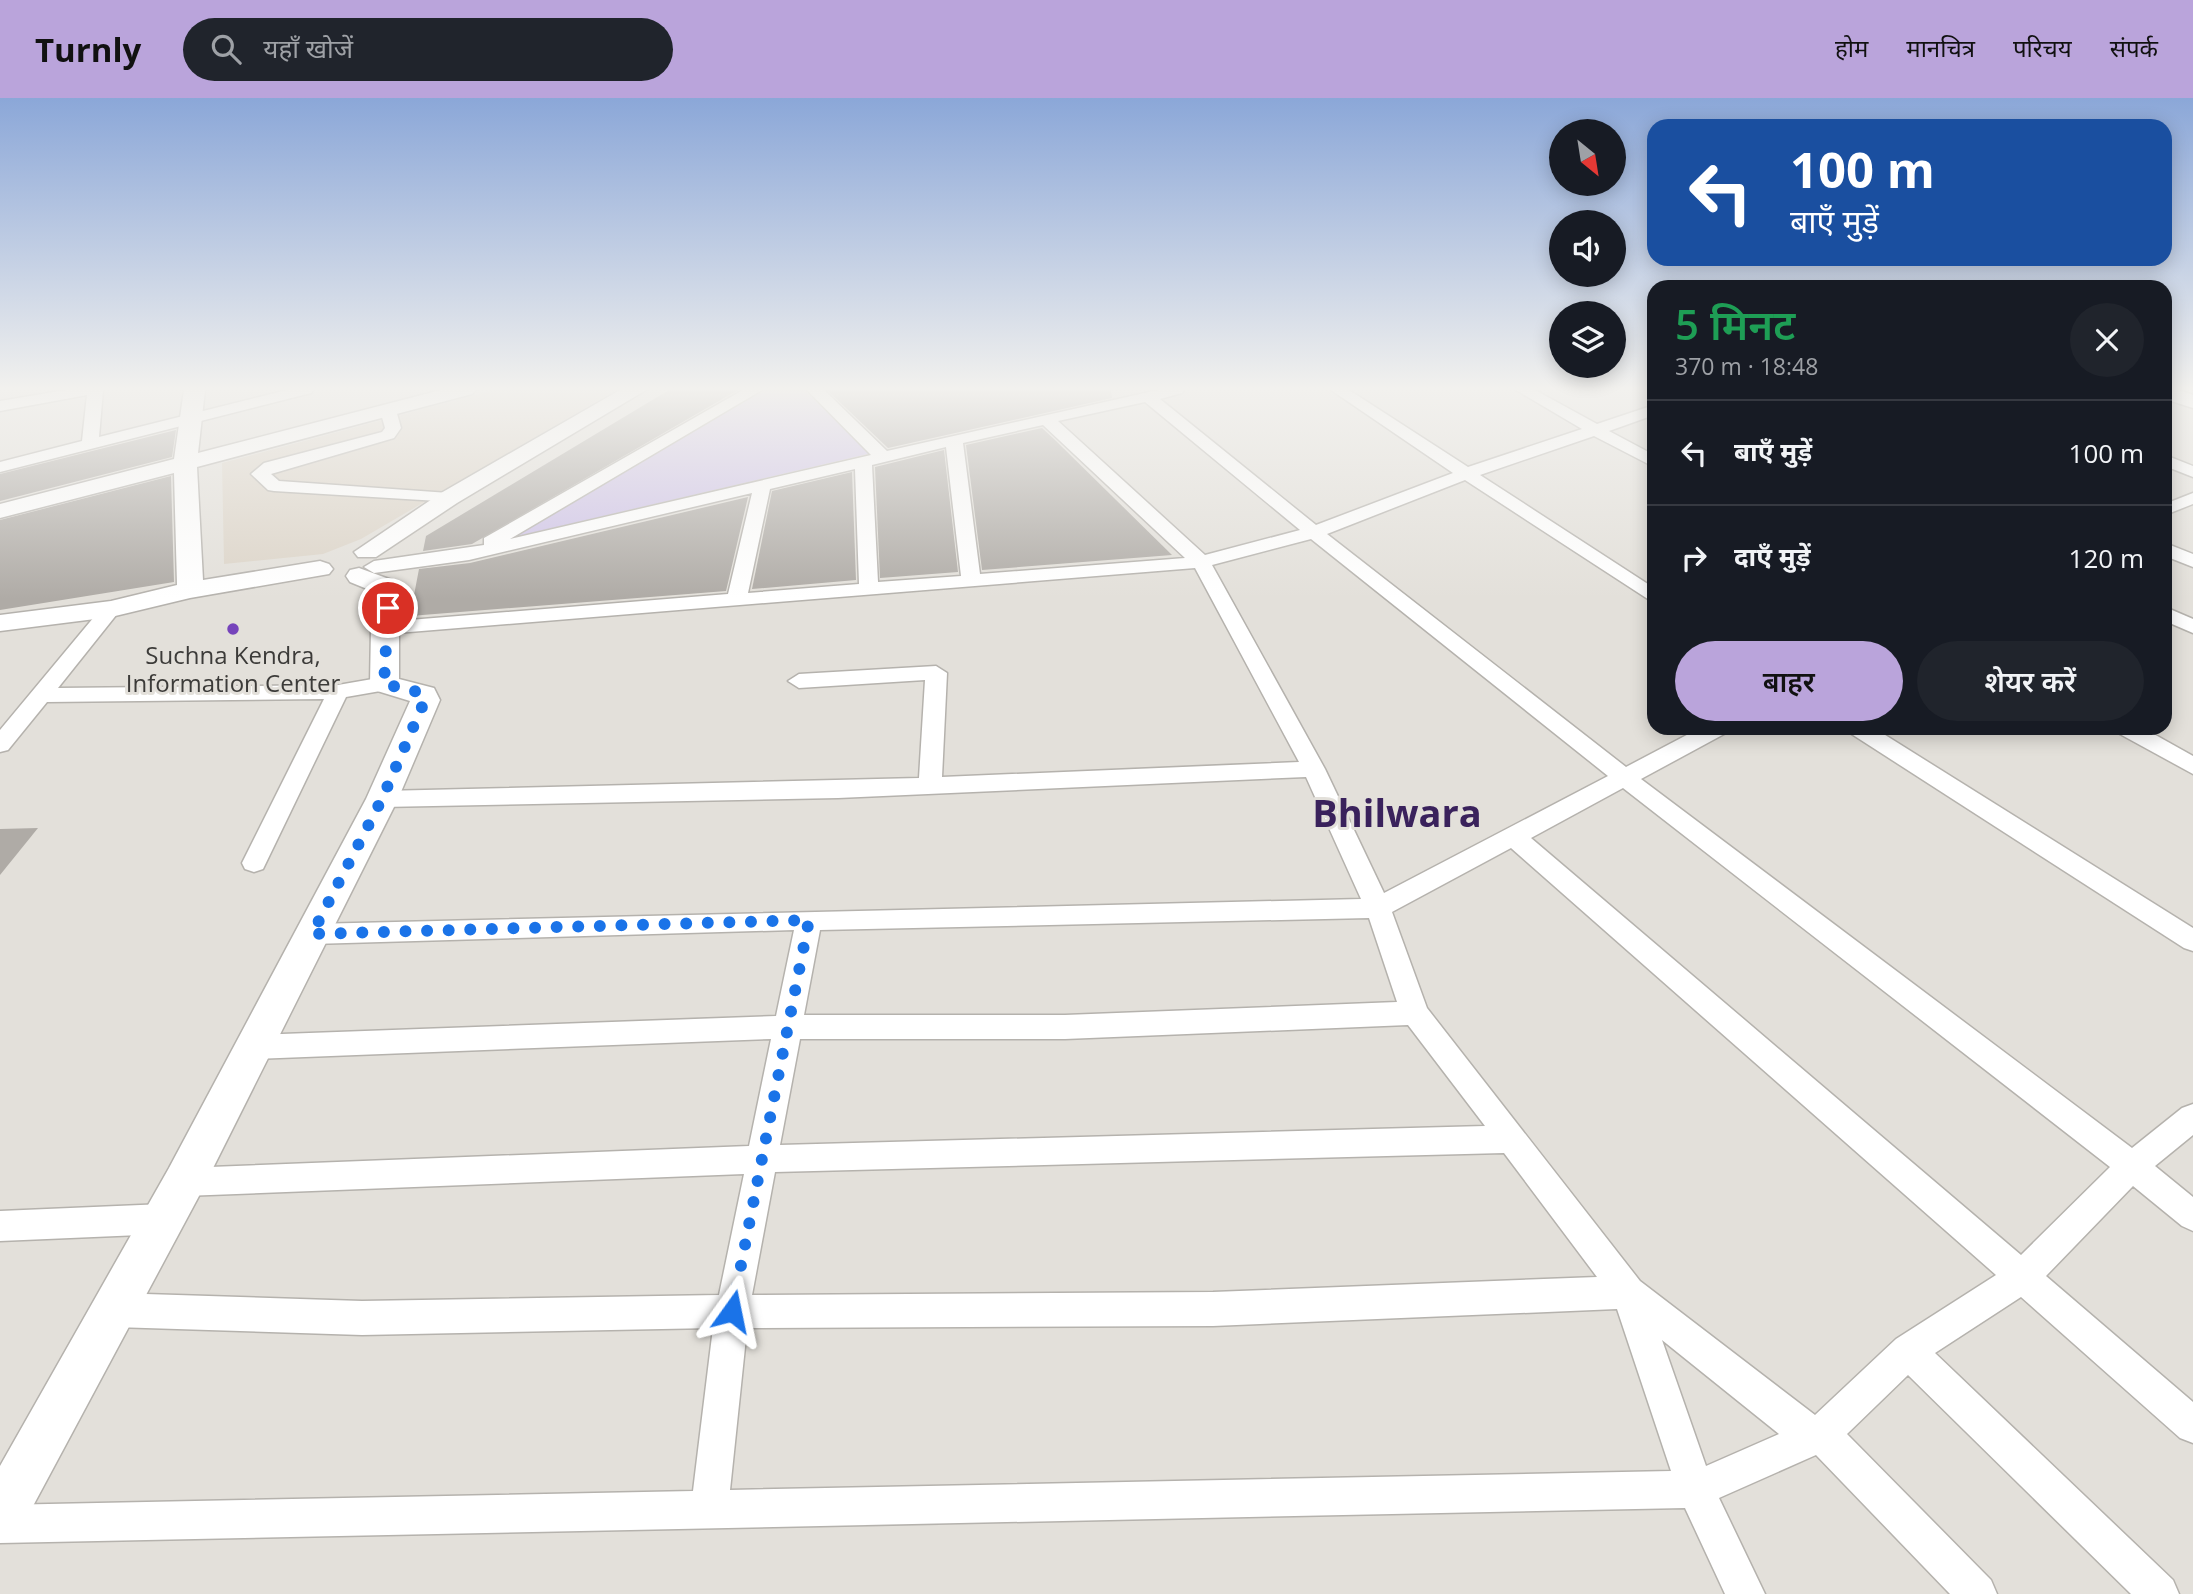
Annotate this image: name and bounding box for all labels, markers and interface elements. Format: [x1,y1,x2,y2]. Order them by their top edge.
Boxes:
search box [183,18,673,81]
text: Turnly [35,27,141,72]
icon: search [207,30,245,68]
text: यहाँ खोजें [263,30,353,66]
text: होम [1835,31,1868,64]
text: मानचित्र [1906,31,1975,64]
text: परिचय [2013,31,2072,64]
text: संपर्क [2110,31,2158,64]
north arrow [1549,119,1626,196]
map controls [1549,119,1626,378]
text: 100 m [1790,136,1935,202]
icon: left [1675,147,1766,238]
text: बाएँ मुड़ें [1790,199,1879,242]
button: sound [1549,210,1626,287]
text: 5 मिनट [1675,295,1795,352]
button: layers [1549,301,1626,378]
button: close [2070,303,2144,377]
text: 370 m · 18:48 [1675,350,1818,382]
text: बाएँ मुड़ें [1734,433,1812,469]
icon: left [1675,434,1713,472]
text: 100 m [2069,435,2144,471]
text: दाएँ मुड़ें [1734,538,1811,574]
icon: right [1675,539,1713,577]
text: 120 m [2069,540,2144,576]
pin [358,578,418,638]
icon: arrive [369,589,407,627]
marker: Suchna Kendra, Information Center [225,621,241,637]
place label: Suchna Kendra, Information Center [126,638,340,699]
button: बाहर [1675,641,1903,721]
button: शेयर करें [1917,641,2144,721]
district label: Bhilwara [1312,786,1482,838]
position arrow [695,1274,769,1348]

